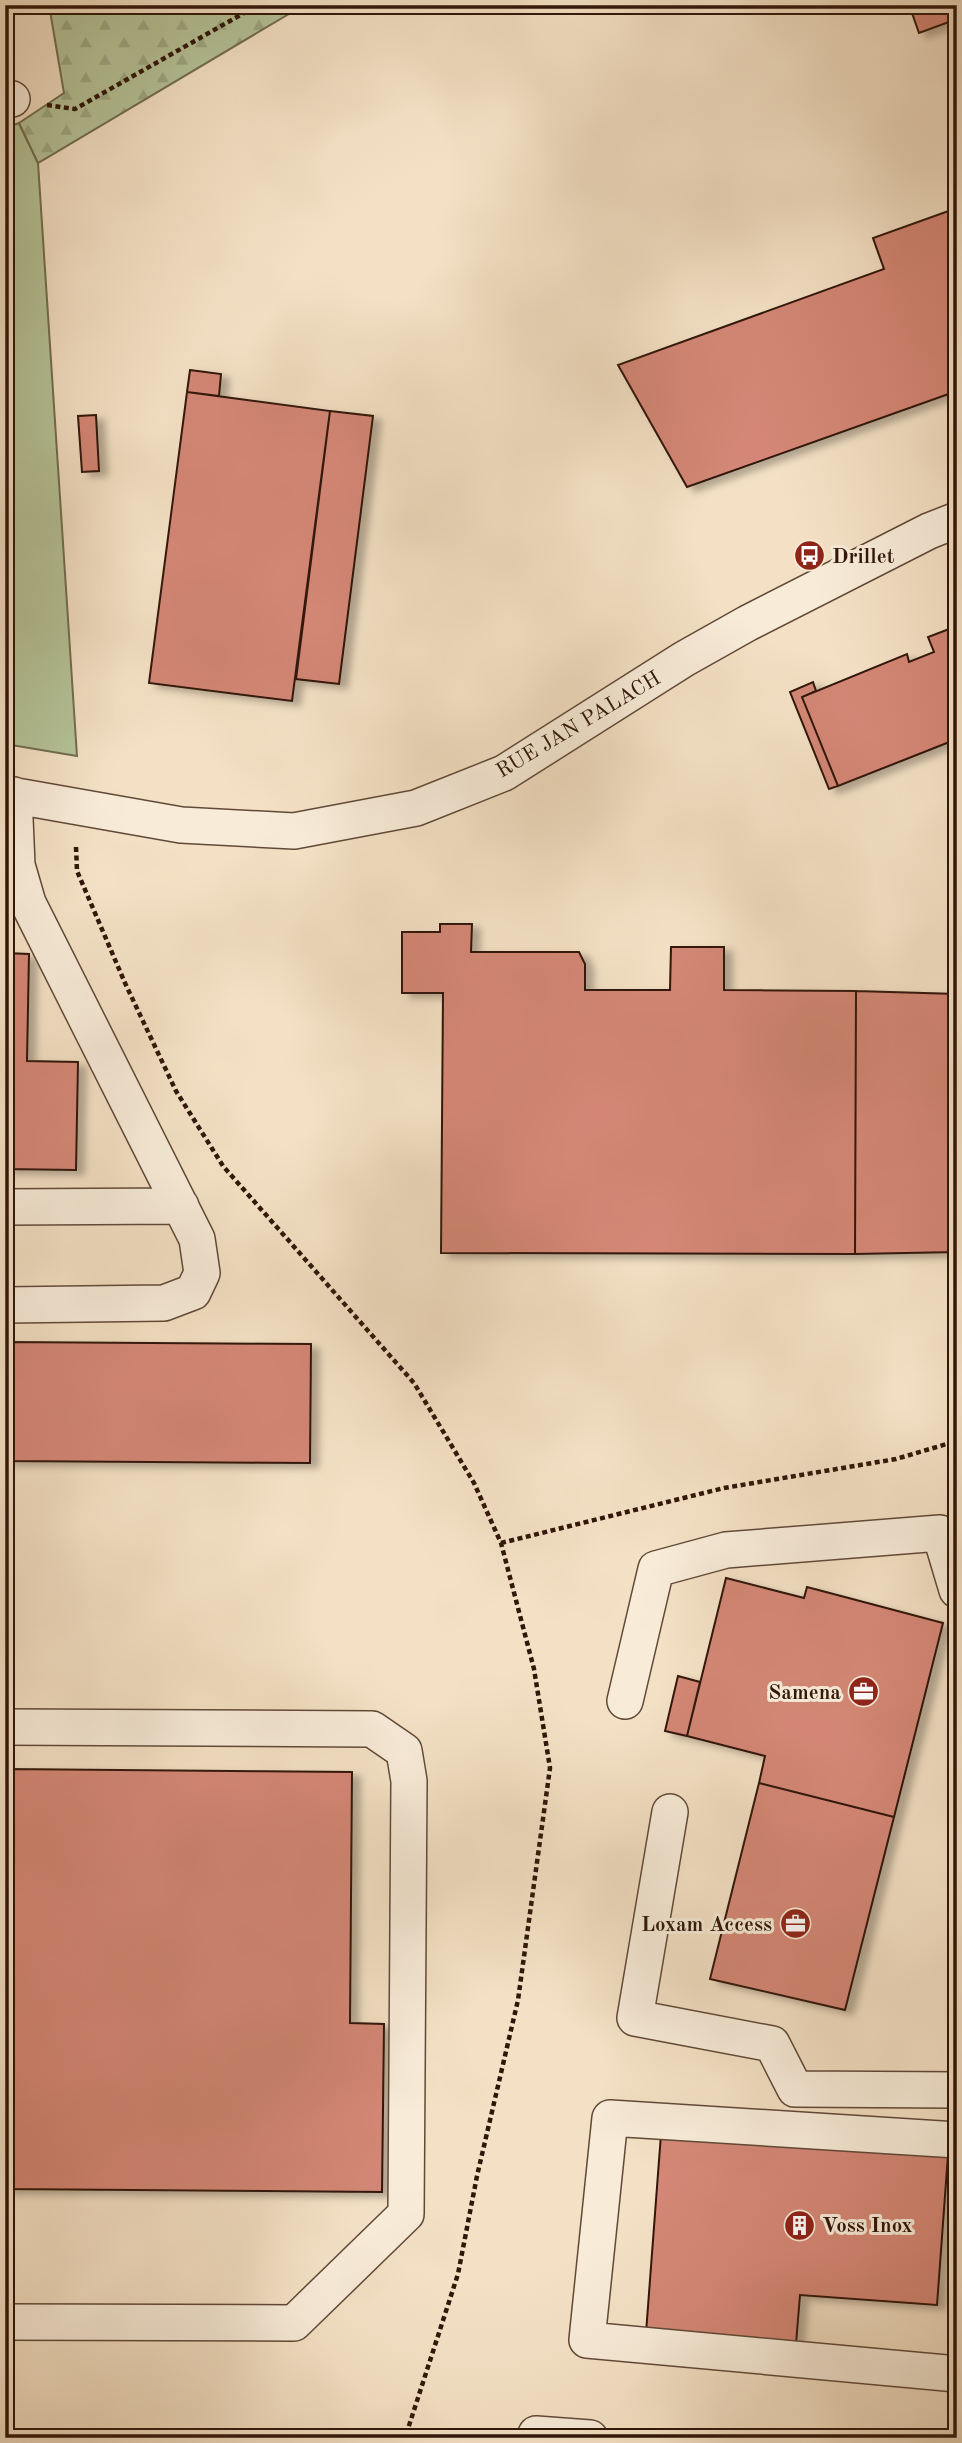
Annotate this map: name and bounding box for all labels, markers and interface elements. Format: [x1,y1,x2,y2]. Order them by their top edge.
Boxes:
bus stop icon: Drillet [792,539,826,573]
place label: Drillet [832,547,895,568]
street label: RUE JAN PALACH [493,668,665,783]
office icon: Samena [847,1675,881,1709]
place label: Samena [768,1683,841,1704]
office icon: Loxam Access [778,1907,812,1941]
place label: Loxam Access [641,1915,772,1936]
building icon: Voss Inox [782,2208,816,2242]
place label: Voss Inox [822,2216,913,2237]

